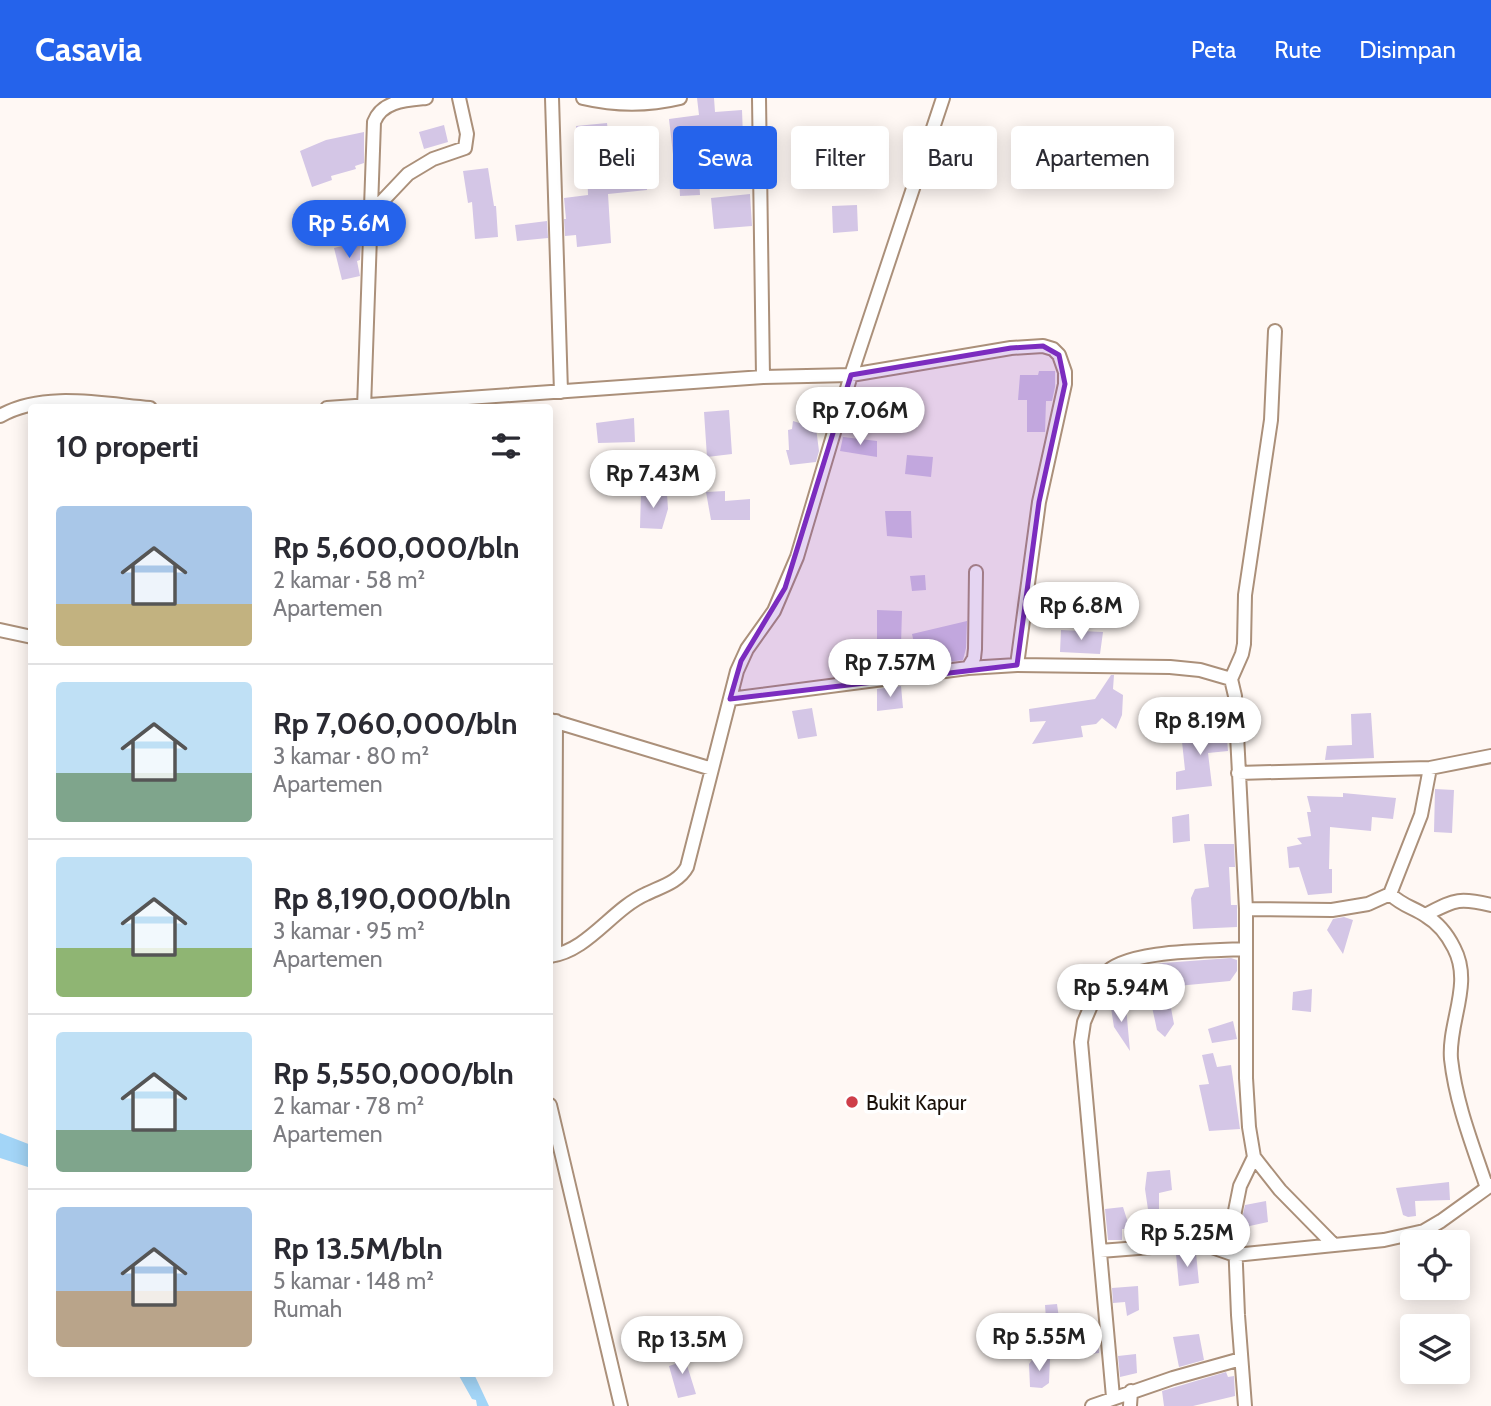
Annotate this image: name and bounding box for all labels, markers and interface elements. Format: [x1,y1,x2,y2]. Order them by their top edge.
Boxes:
text: Casavia [35,29,142,69]
text: Peta [1191,35,1236,64]
text: Rute [1274,35,1321,64]
text: Disimpan [1359,35,1456,64]
chip: Beli [574,126,659,189]
chip: Sewa [673,126,777,189]
chip: Filter [791,126,889,189]
chip: Baru [903,126,997,189]
chip: Apartemen [1011,126,1174,189]
pin: Rp 5.6M [284,200,414,260]
text: Rp 5.6M [308,209,390,237]
pin: Rp 7.06M [788,388,932,447]
text: Rp 7.06M [812,396,908,424]
icon: filters [487,427,525,465]
text: 10 properti [56,428,199,465]
pin: Rp 7.43M [581,450,725,510]
text: Rp 7.43M [606,459,700,487]
text: Rp 5,600,000/bln [273,529,520,566]
icon: home [112,534,196,618]
text: 2 kamar · 58 m² [273,566,425,594]
pin: Rp 6.8M [1016,582,1146,642]
text: Rp 6.8M [1039,591,1123,619]
text: Apartemen [273,594,383,622]
pin: Rp 7.57M [818,640,962,699]
text: Rp 7.57M [844,648,936,676]
pin: Rp 8.19M [1128,698,1272,757]
text: Rp 7,060,000/bln [273,705,517,742]
text: Rp 8.19M [1154,706,1246,734]
icon: home [112,710,196,794]
text: 3 kamar · 80 m² [273,742,429,770]
text: Apartemen [273,770,383,798]
text: Rp 8,190,000/bln [273,880,511,917]
icon: home [112,885,196,969]
text: 3 kamar · 95 m² [273,917,425,945]
text: Apartemen [273,945,383,973]
pin: Rp 5.94M [1049,964,1193,1024]
text: Rp 5.94M [1073,973,1169,1001]
text: Rp 5,550,000/bln [273,1055,514,1092]
icon: home [112,1060,196,1144]
place label: Bukit Kapur [866,1090,967,1115]
text: 2 kamar · 78 m² [273,1092,424,1120]
marker: Bukit Kapur [844,1094,860,1110]
text: Apartemen [273,1120,383,1148]
pin: Rp 5.25M [1115,1210,1259,1269]
text: Rp 5.25M [1140,1218,1234,1246]
text: Rp 13.5M/bln [273,1230,443,1267]
map controls [1400,1230,1470,1384]
button: locate [1400,1230,1470,1300]
icon: home [112,1235,196,1319]
text: 5 kamar · 148 m² [273,1267,434,1295]
text: Rumah [273,1295,342,1323]
pin: Rp 5.55M [967,1314,1111,1373]
button: layers [1400,1314,1470,1384]
pin: Rp 13.5M [610,1316,754,1376]
text: Rp 5.55M [992,1322,1086,1350]
text: Rp 13.5M [637,1325,727,1353]

